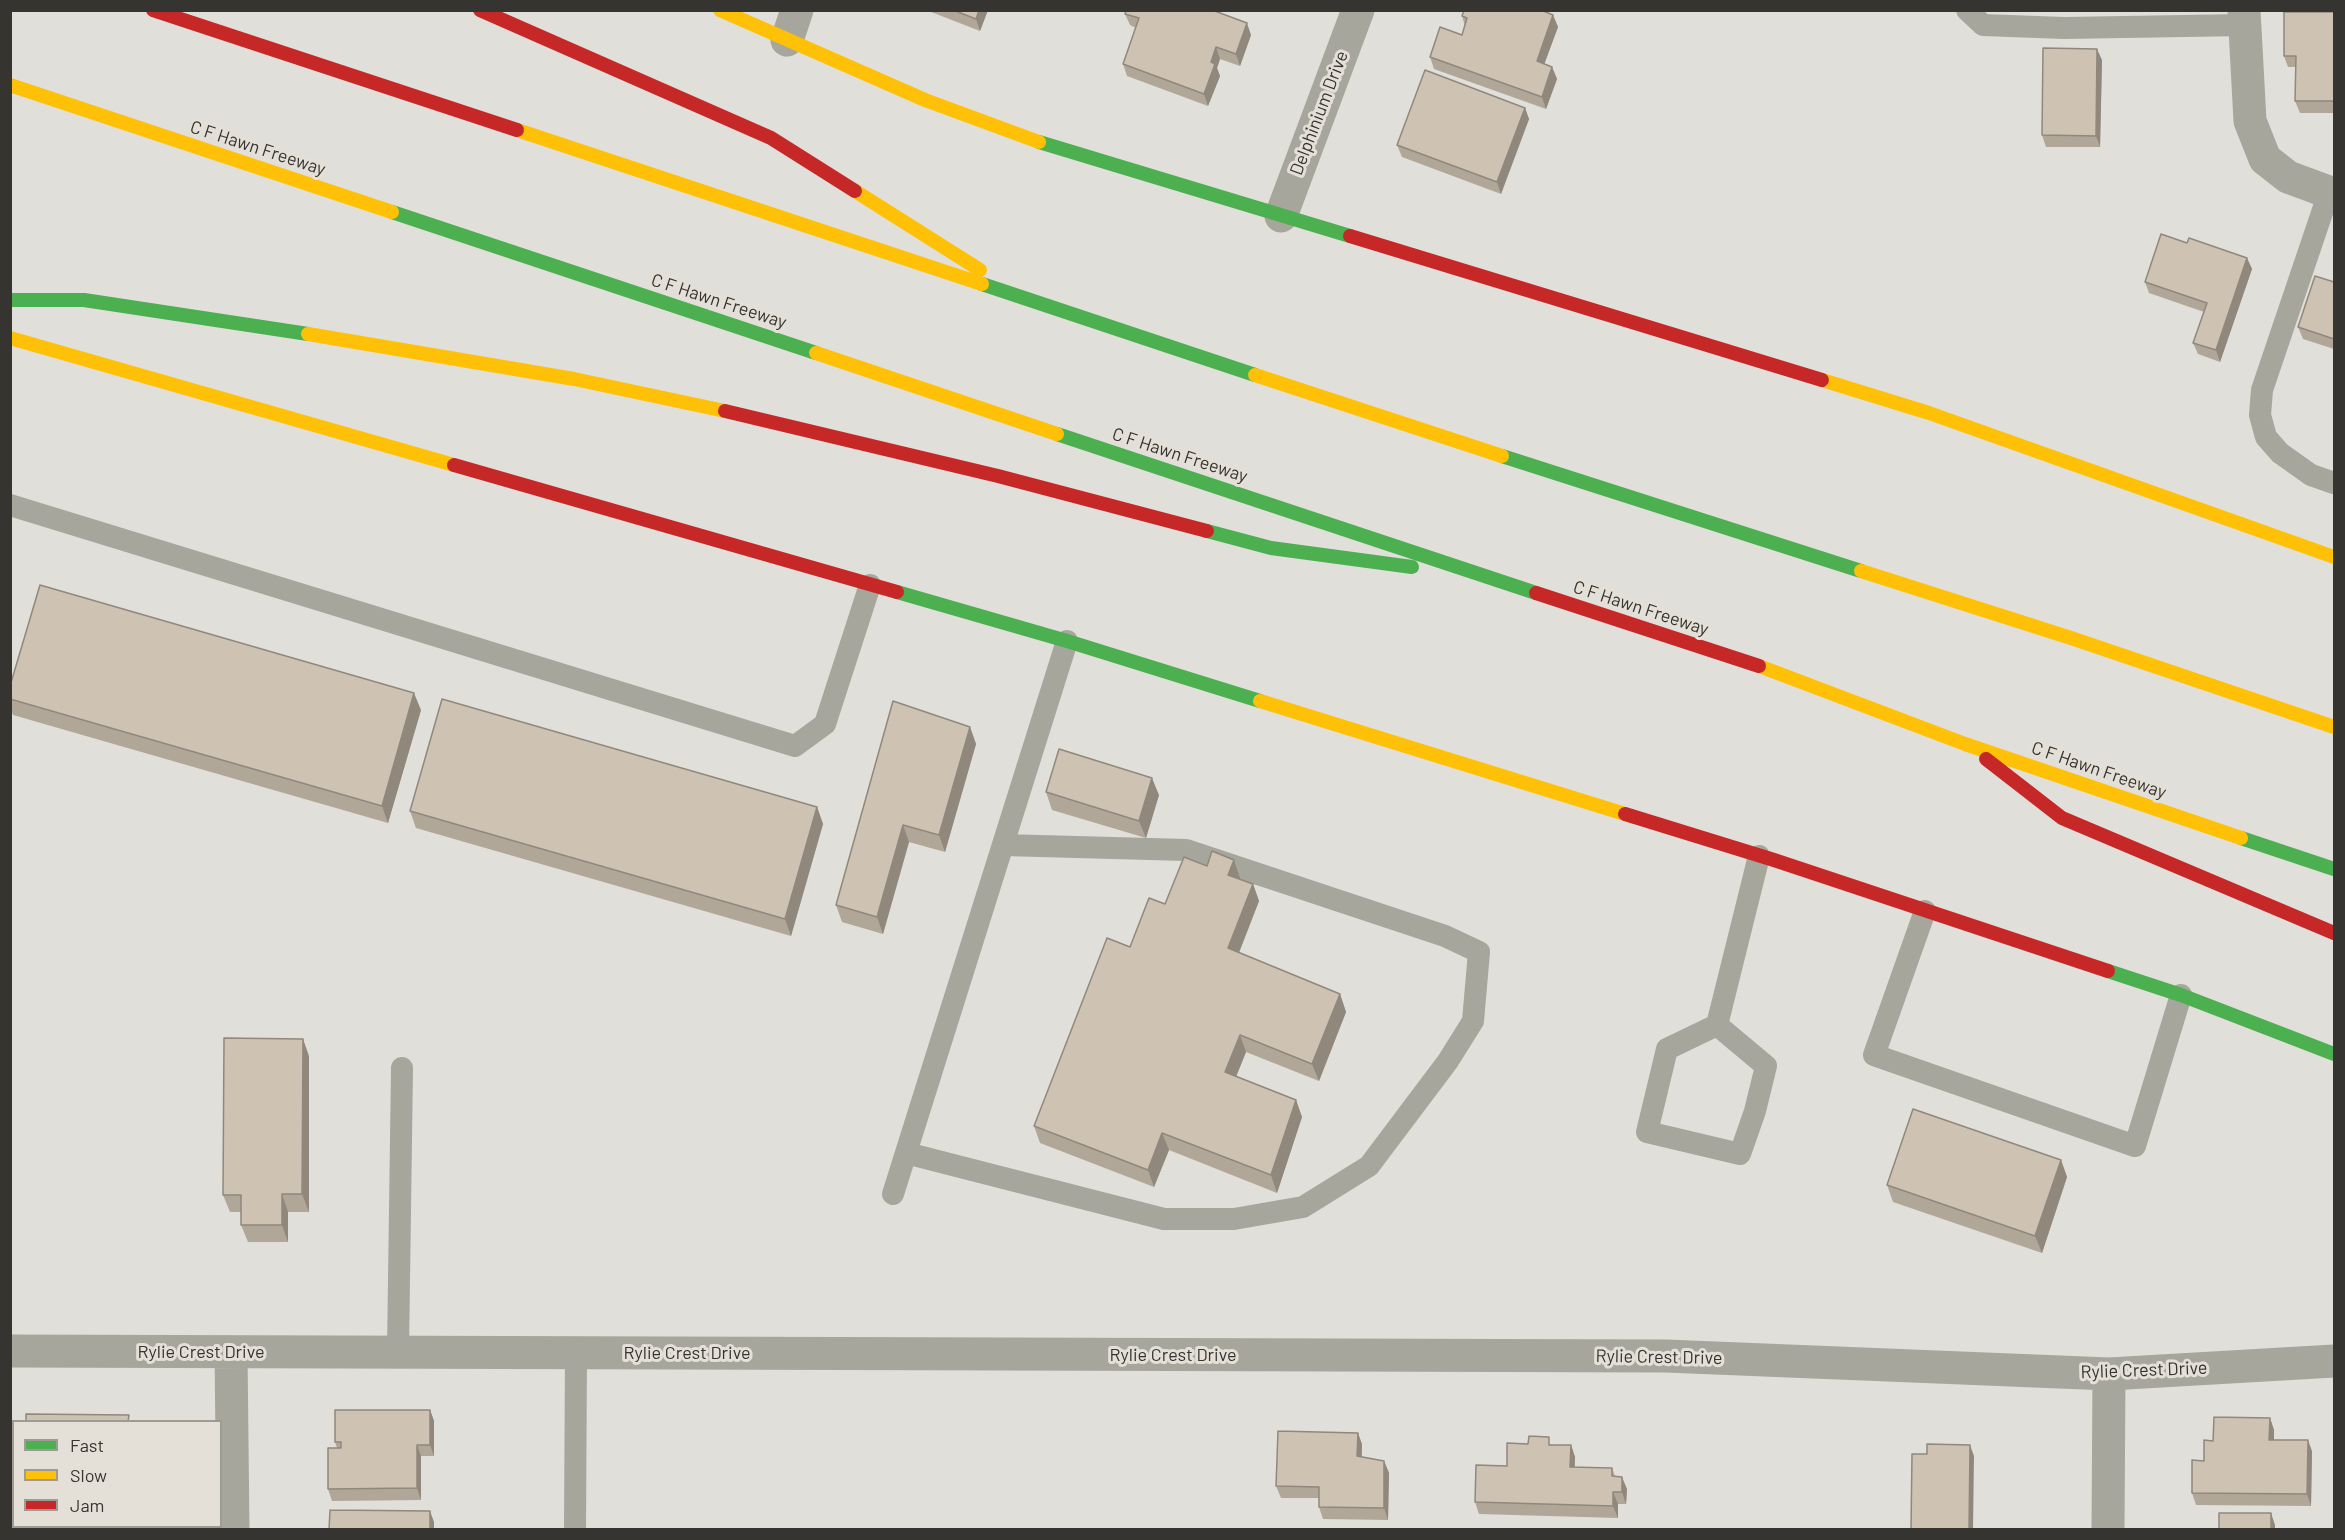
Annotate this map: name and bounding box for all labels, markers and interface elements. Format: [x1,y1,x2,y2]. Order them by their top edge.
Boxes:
street label: Delphinium Drive [1285,48,1353,178]
street label: C F Hawn Freeway [188,116,328,180]
street label: C F Hawn Freeway [649,269,789,333]
street label: C F Hawn Freeway [1110,423,1250,487]
street label: C F Hawn Freeway [1571,576,1711,640]
street label: C F Hawn Freeway [2029,737,2169,803]
street label: Rylie Crest Drive [138,1341,264,1363]
street label: Rylie Crest Drive [624,1342,750,1364]
street label: Rylie Crest Drive [1110,1344,1236,1366]
street label: Rylie Crest Drive [1595,1345,1723,1369]
street label: Rylie Crest Drive [2080,1357,2208,1383]
legend [12,1420,222,1528]
text: Fast [70,1434,104,1456]
text: Slow [70,1464,107,1486]
text: Jam [70,1494,104,1516]

